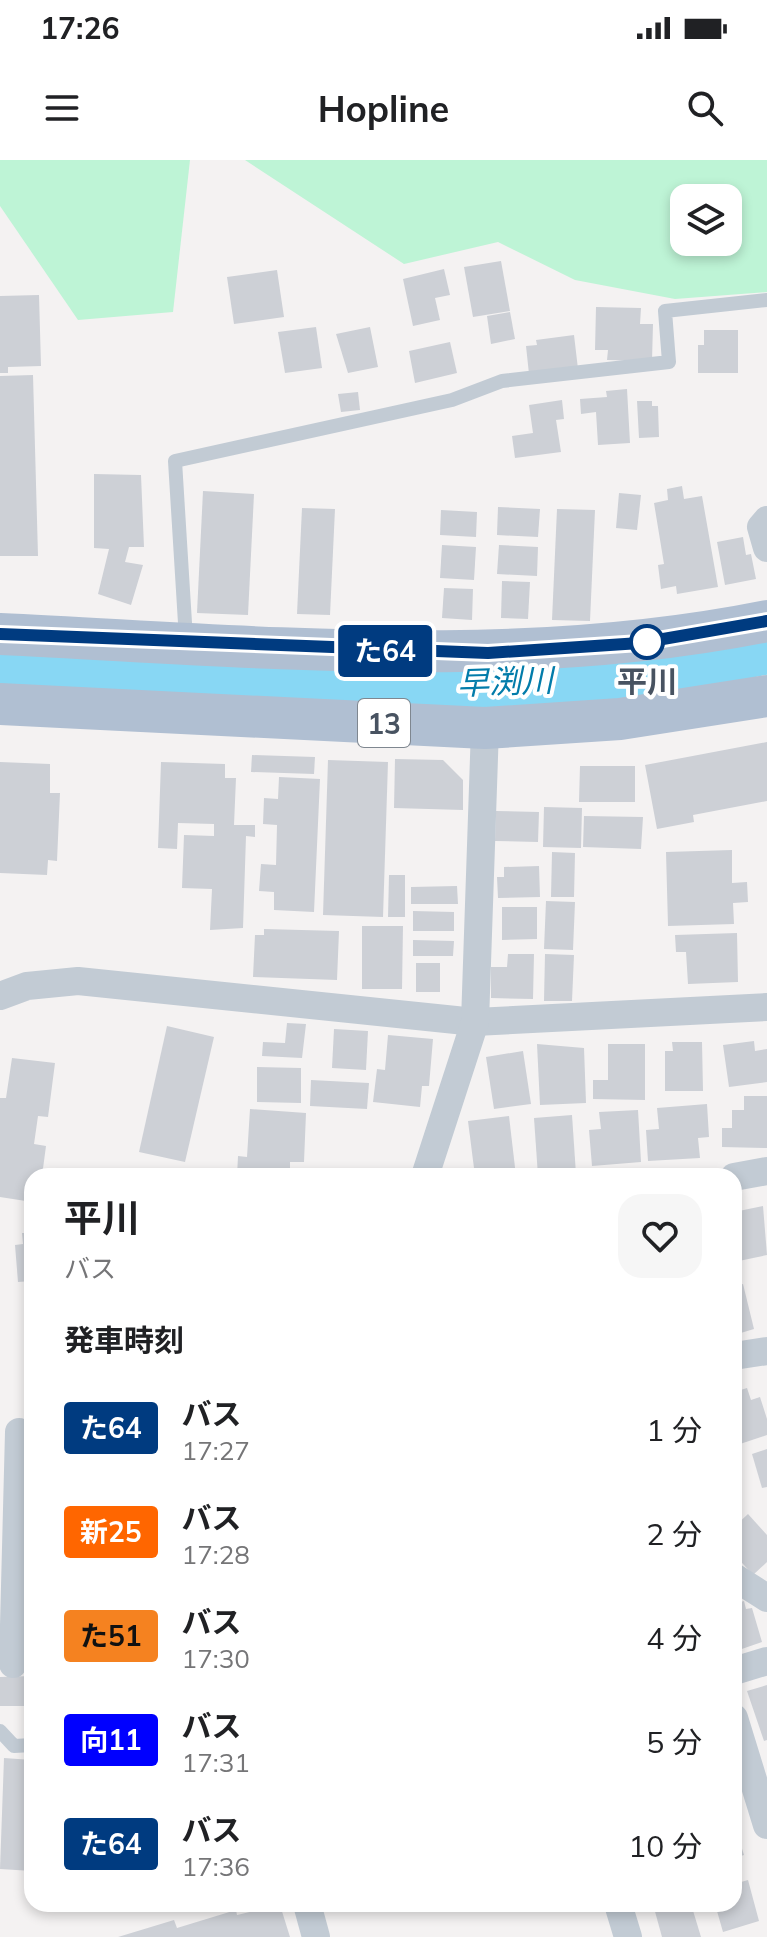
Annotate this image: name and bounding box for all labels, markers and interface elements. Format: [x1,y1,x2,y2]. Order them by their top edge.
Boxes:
text: 17:26 [40,9,119,47]
icon: menu [40,86,84,130]
text: Hopline [318,86,449,131]
icon: search [683,86,727,130]
map controls [670,184,742,256]
button: layers [670,184,742,256]
line badge: た64 [339,625,431,677]
marker: 平川 [630,625,664,659]
text: た64 [354,633,416,668]
water label: 早渕川 [456,659,557,703]
place label: 平川 [617,662,677,700]
road number: 13 [358,699,410,747]
text: 平川 [64,1194,140,1242]
button: heart [618,1194,702,1278]
text: バス [64,1252,116,1285]
text: 発車時刻 [64,1321,184,1359]
text: バス [182,1395,242,1433]
text: た64 [80,1410,142,1445]
text: 1 分 [646,1411,702,1449]
text: 17:27 [182,1434,250,1467]
text: バス [182,1499,242,1537]
text: 新25 [80,1514,142,1549]
text: 2 分 [646,1515,702,1553]
text: 17:28 [182,1538,250,1571]
text: バス [182,1603,242,1641]
text: た51 [80,1618,142,1653]
text: 4 分 [646,1619,702,1657]
text: 17:30 [182,1642,250,1675]
text: バス [182,1707,242,1745]
text: 向11 [80,1722,142,1757]
text: 5 分 [646,1723,702,1761]
text: 17:31 [182,1746,250,1779]
text: バス [182,1811,242,1849]
text: た64 [80,1826,142,1861]
text: 10 分 [628,1827,702,1865]
text: 17:36 [182,1850,250,1883]

